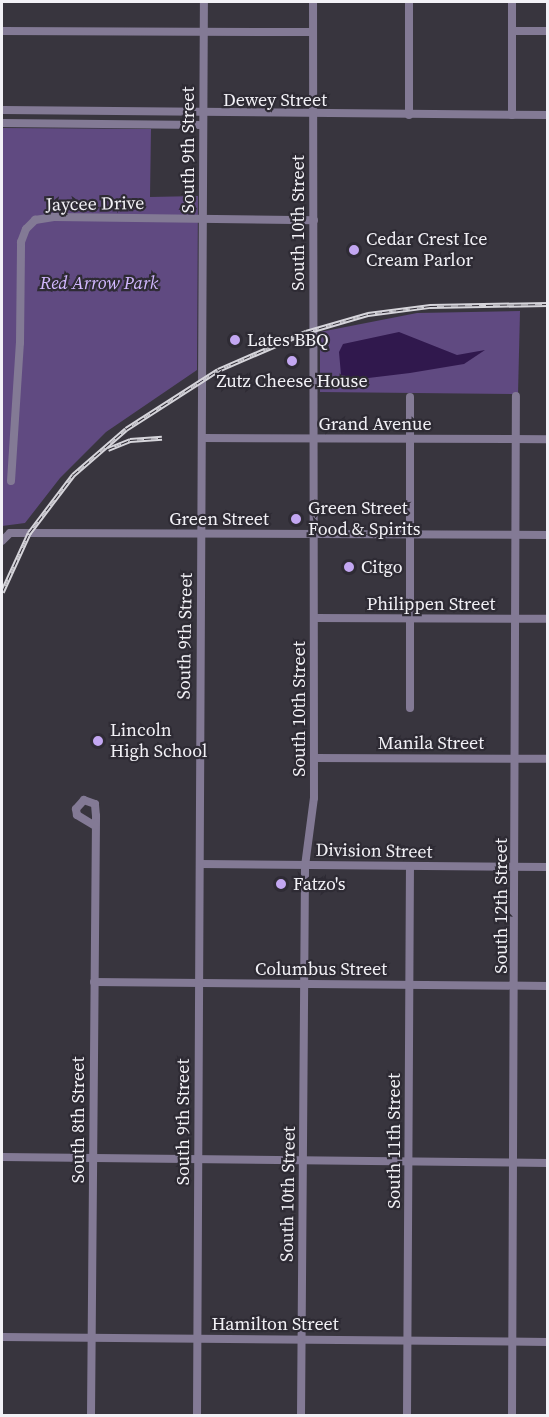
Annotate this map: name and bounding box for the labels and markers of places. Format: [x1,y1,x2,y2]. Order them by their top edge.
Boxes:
place label: Cedar Crest Ice Cream Parlor [366,229,488,272]
marker: Cedar Crest Ice Cream Parlor [347,243,361,257]
place label: Lates BBQ [247,329,329,351]
marker: Lates BBQ [228,333,242,347]
marker: Zutz Cheese House [285,354,299,368]
place label: Zutz Cheese House [216,370,368,392]
place label: Green Street Food & Spirits [308,498,421,540]
marker: Green Street Food & Spirits [289,512,303,526]
place label: Citgo [361,556,403,578]
marker: Citgo [342,560,356,574]
place label: Lincoln High School [110,720,207,762]
marker: Lincoln High School [91,734,105,748]
place label: Fatzo's [293,873,346,895]
marker: Fatzo's [274,877,288,891]

